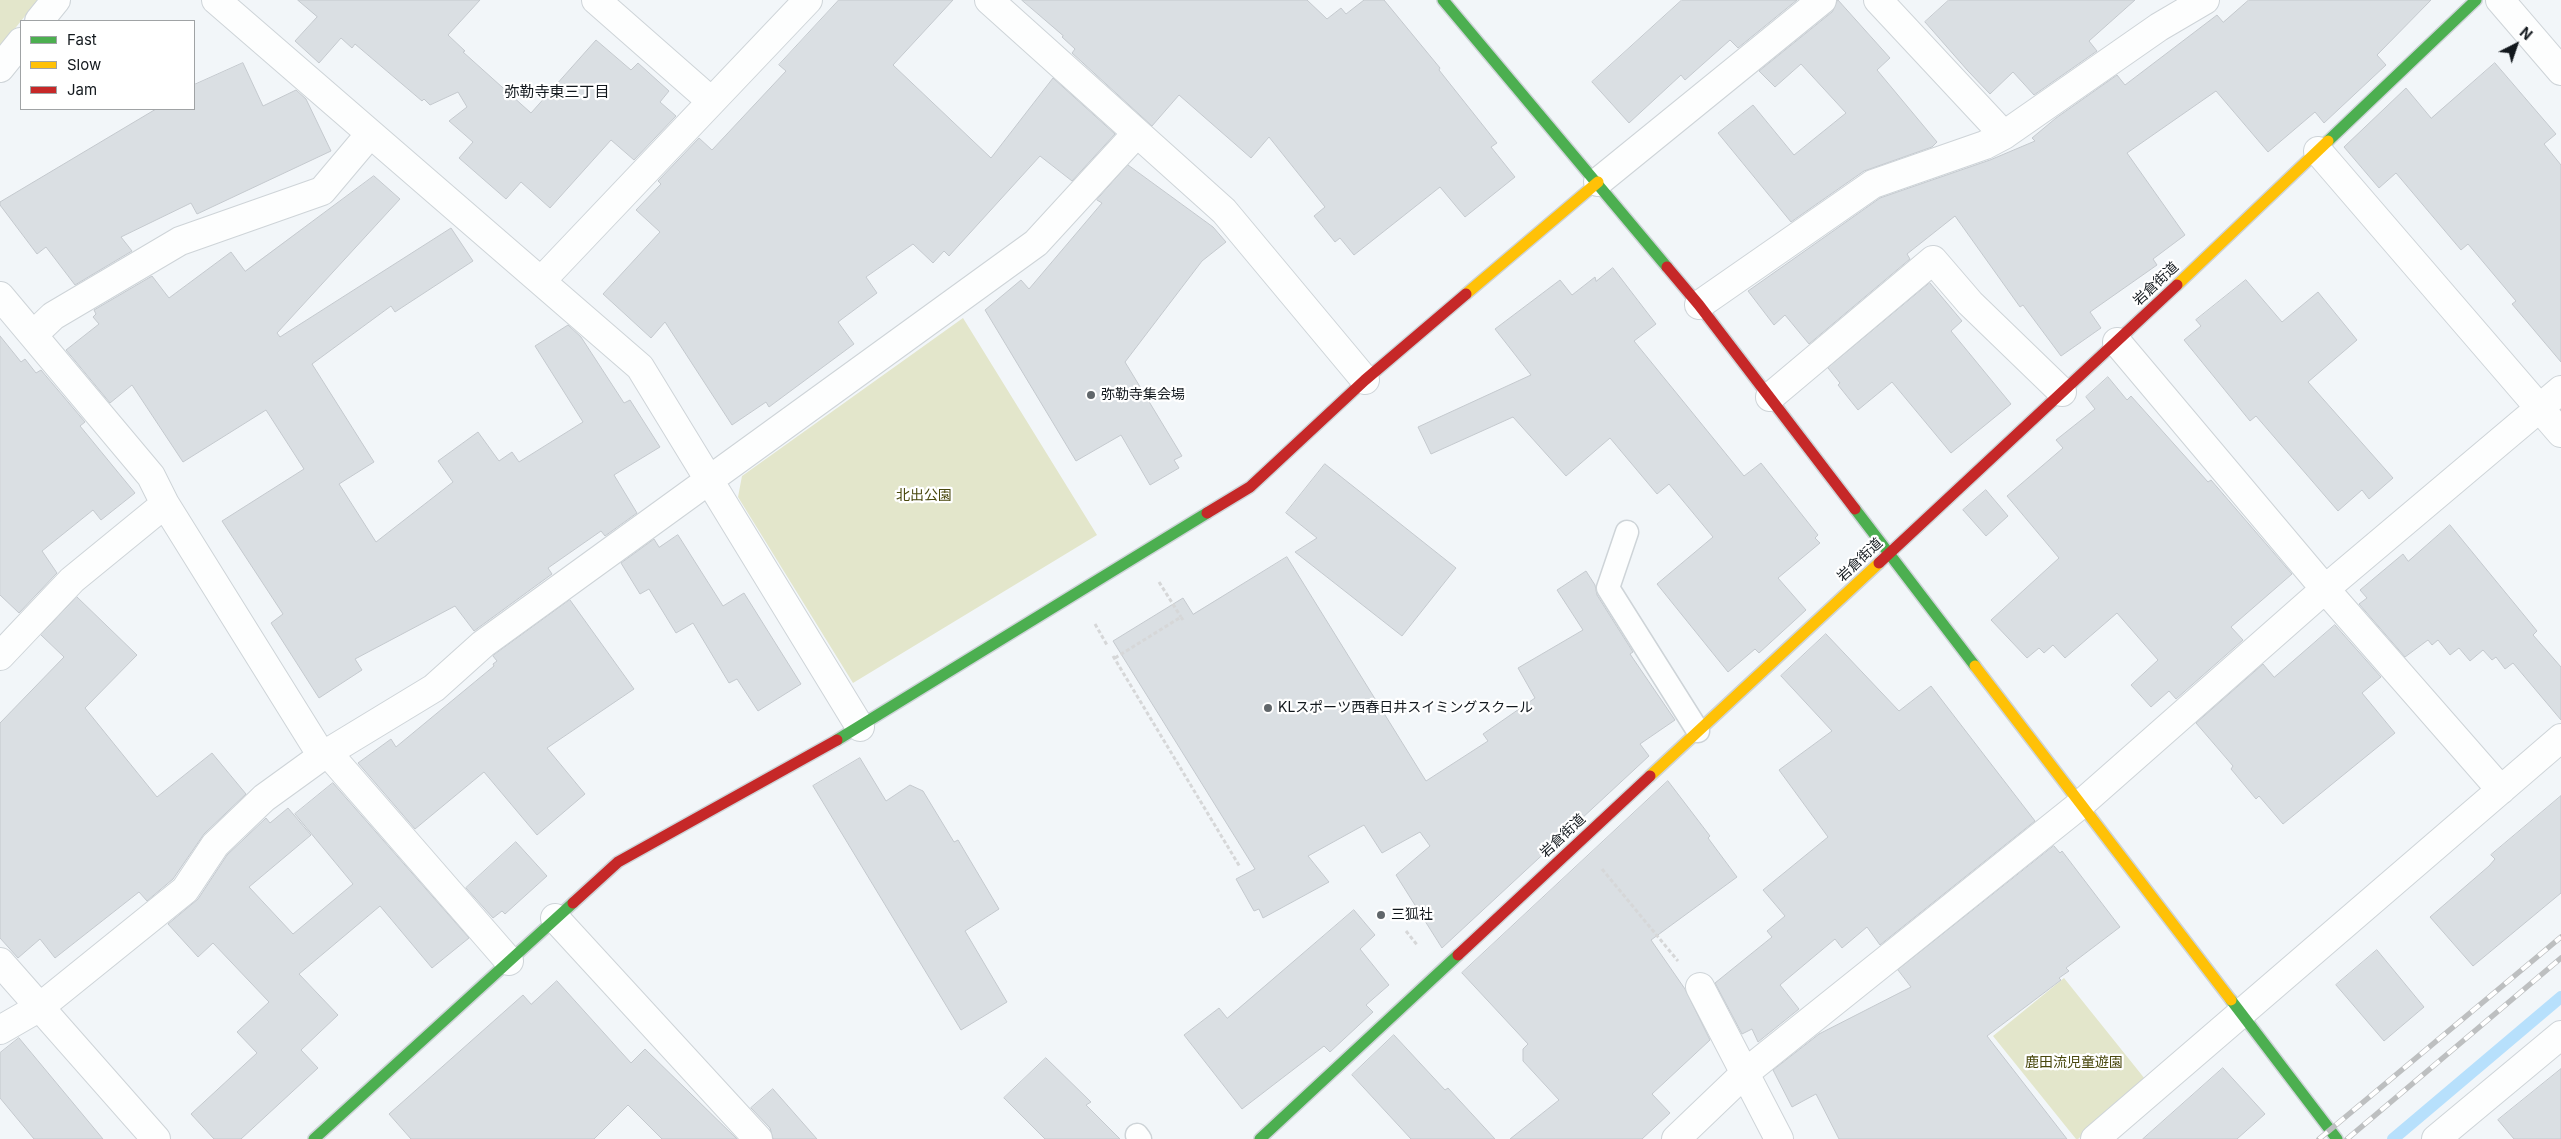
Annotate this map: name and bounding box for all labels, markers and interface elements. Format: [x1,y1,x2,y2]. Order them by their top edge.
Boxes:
legend [20,20,195,110]
north arrow [2491,20,2541,70]
text: N [2517,23,2536,43]
text: Fast [67,30,97,49]
text: Slow [67,55,101,74]
text: Jam [67,80,97,99]
district label: 弥勒寺東三丁目 [505,83,609,101]
street label: 岩倉街道 [2130,259,2182,309]
place label: 弥勒寺集会場 [1101,387,1185,403]
marker: 弥勒寺集会場 [1085,389,1097,401]
park label: 北出公園 [896,488,952,504]
street label: 岩倉街道 [1834,535,1886,585]
place label: KLスポーツ西春日井スイミングスクール [1278,700,1533,716]
marker: KLスポーツ西春日井スイミングスクール [1262,702,1274,714]
street label: 岩倉街道 [1537,811,1589,861]
place label: 三狐社 [1391,907,1433,923]
marker: 三狐社 [1375,909,1387,921]
park label: 鹿田流児童遊園 [2025,1055,2123,1071]

